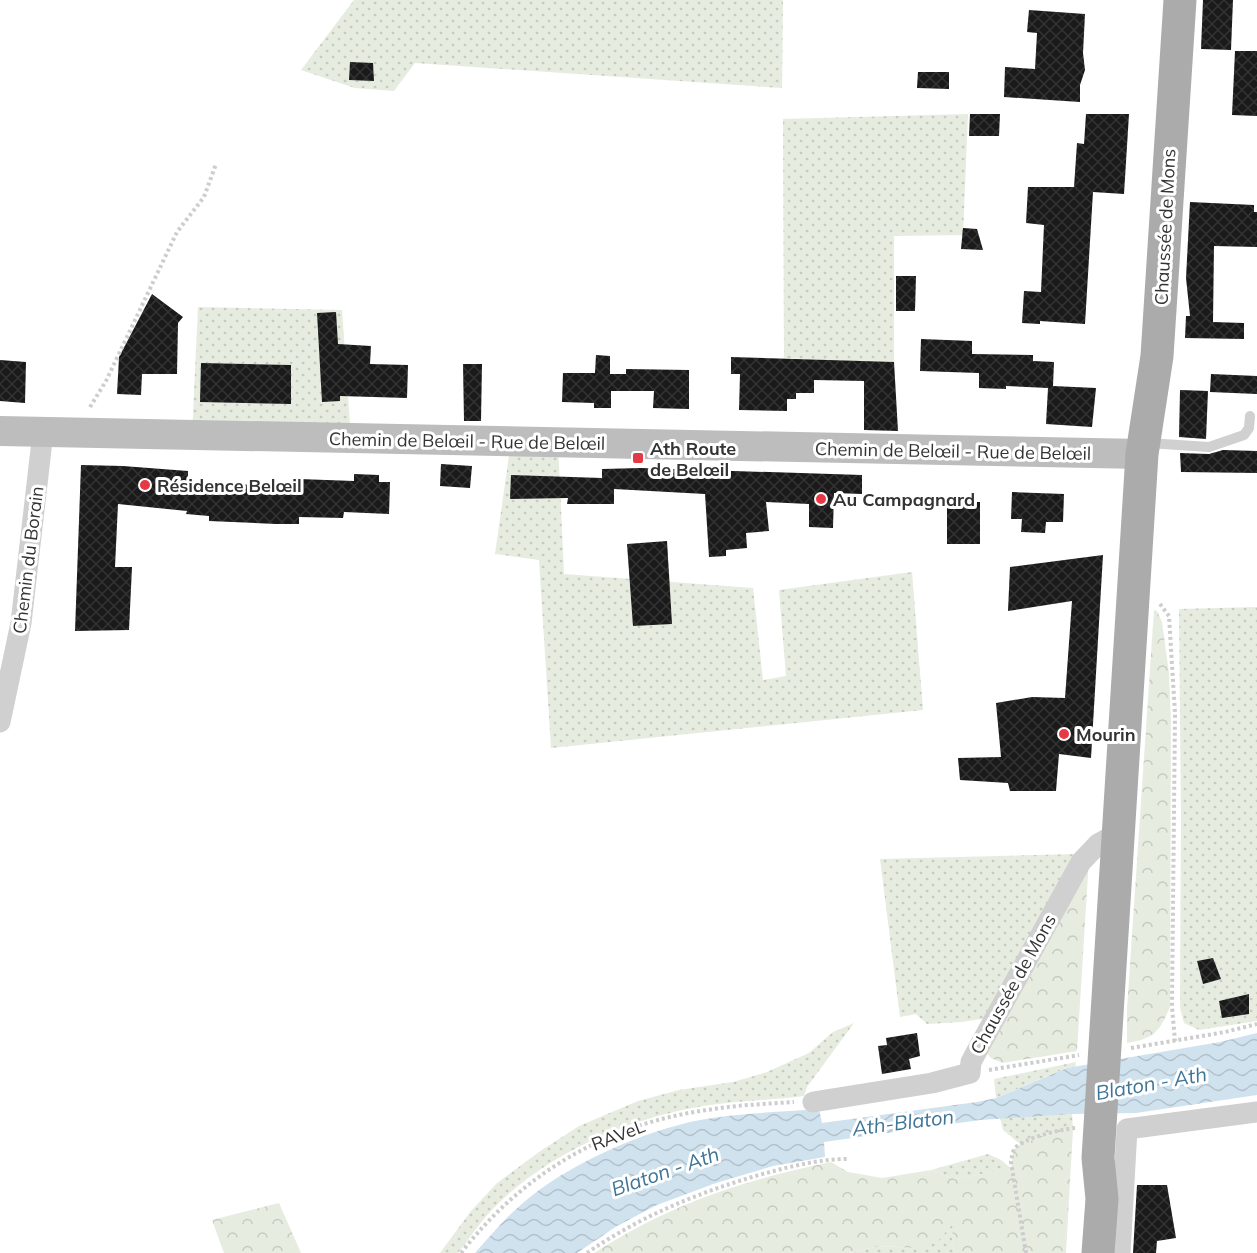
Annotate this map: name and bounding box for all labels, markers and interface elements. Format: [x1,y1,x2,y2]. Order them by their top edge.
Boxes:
street label: Chaussée de Mons [1149,148,1181,306]
street label: Chemin de Belœil - Rue de Belœil [329,427,605,455]
place label: Ath Route de Belœil [650,437,736,481]
street label: Chemin de Belœil - Rue de Belœil [815,437,1091,465]
marker: Ath Route de Belœil [631,451,645,465]
place label: Résidence Belœil [157,474,302,497]
marker: Résidence Belœil [138,478,152,492]
street label: Chemin du Borain [8,485,48,635]
place label: Au Campagnard [833,488,975,511]
marker: Au Campagnard [814,492,828,506]
place label: Mourin [1076,723,1136,746]
marker: Mourin [1057,727,1071,741]
street label: Chaussée de Mons [965,910,1061,1058]
water label: Blaton - Ath [1093,1061,1209,1105]
water label: Ath-Blaton [850,1103,955,1141]
street label: RAVeL [588,1114,648,1156]
water label: Blaton - Ath [608,1141,722,1201]

